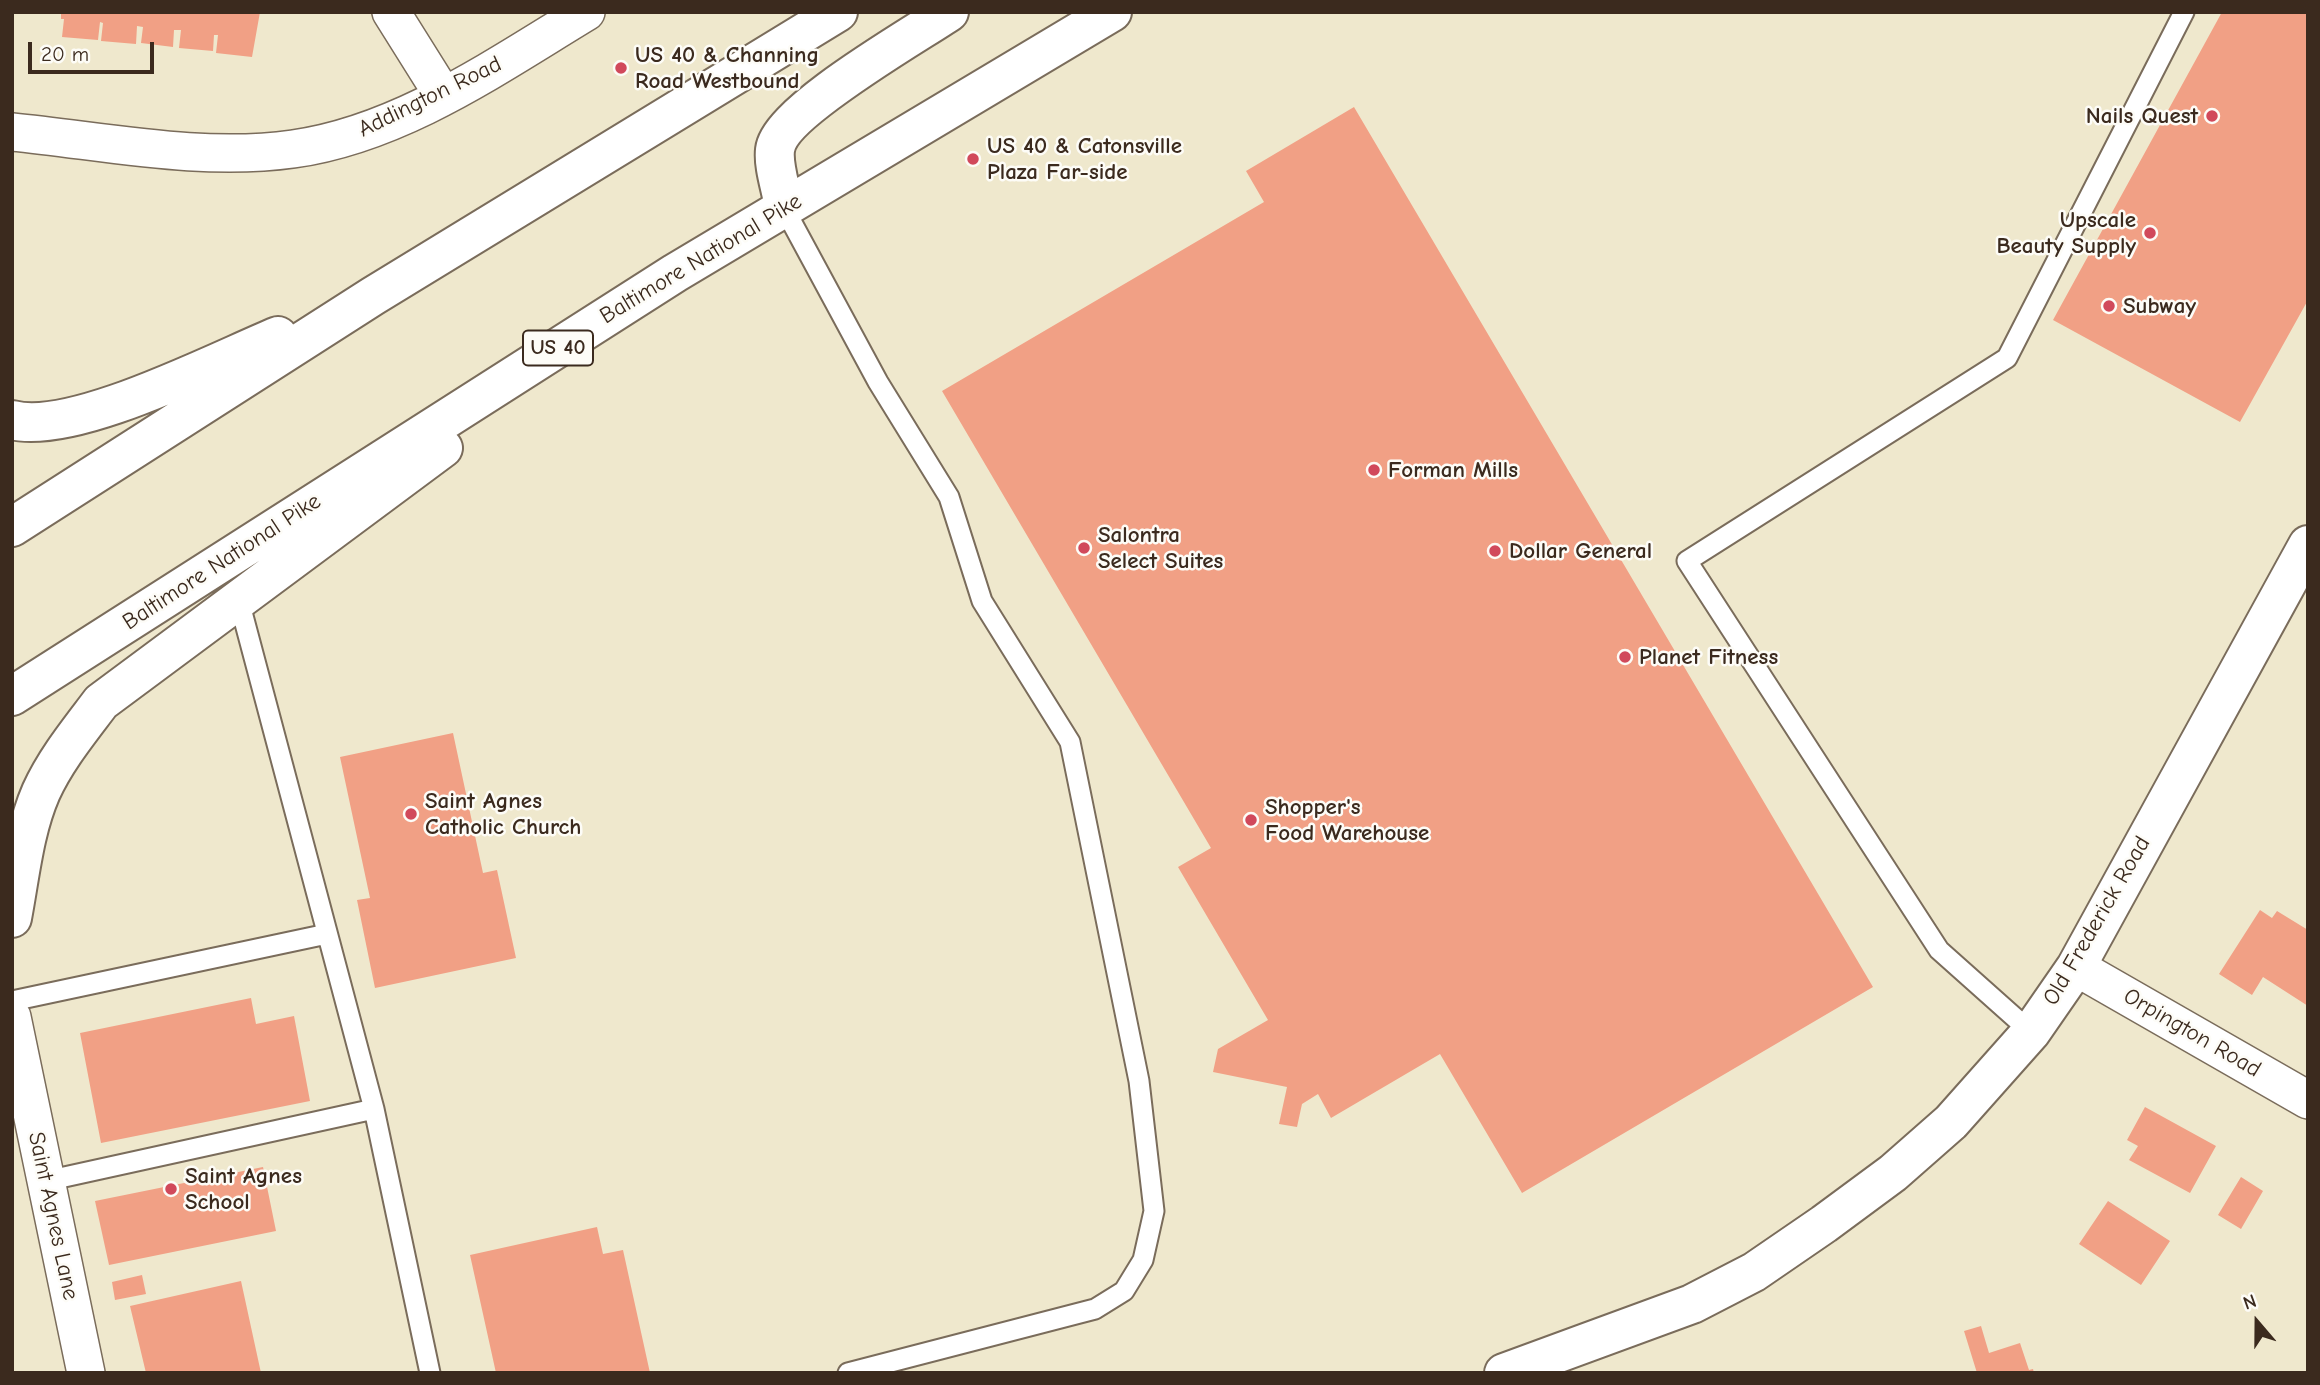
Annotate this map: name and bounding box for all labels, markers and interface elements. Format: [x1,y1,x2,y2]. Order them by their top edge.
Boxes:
scale bar [32,28,158,72]
place label: US 40 & Channing Road Westbound [635,41,819,95]
text: 20 m [41,42,89,66]
street label: Addington Road [354,50,506,144]
marker: US 40 & Channing Road Westbound [613,60,629,76]
place label: Nails Quest [2086,102,2198,130]
marker: Nails Quest [2204,108,2220,124]
place label: US 40 & Catonsville Plaza Far-side [987,132,1182,186]
marker: US 40 & Catonsville Plaza Far-side [965,151,981,167]
street label: Baltimore National Pike [595,188,807,330]
place label: Upscale Beauty Supply [1996,206,2136,260]
marker: Upscale Beauty Supply [2142,225,2158,241]
place label: Subway [2123,292,2196,320]
marker: Subway [2101,298,2117,314]
road number: US 40 [523,330,593,366]
place label: Forman Mills [1388,456,1518,484]
marker: Forman Mills [1366,462,1382,478]
street label: Baltimore National Pike [118,488,326,636]
place label: Salontra Select Suites [1098,521,1223,575]
place label: Dollar General [1509,537,1652,565]
marker: Salontra Select Suites [1076,540,1092,556]
marker: Dollar General [1487,543,1503,559]
place label: Planet Fitness [1639,643,1778,671]
marker: Planet Fitness [1617,649,1633,665]
place label: Saint Agnes Catholic Church [425,787,582,841]
place label: Shopper's Food Warehouse [1265,793,1429,847]
marker: Saint Agnes Catholic Church [403,806,419,822]
marker: Shopper's Food Warehouse [1243,812,1259,828]
street label: Old Frederick Road [2037,831,2157,1011]
street label: Orpington Road [2118,982,2266,1084]
street label: Saint Agnes Lane [22,1129,84,1303]
place label: Saint Agnes School [185,1162,302,1216]
marker: Saint Agnes School [163,1181,179,1197]
north arrow [2222,1287,2292,1357]
text: N [2240,1290,2259,1315]

